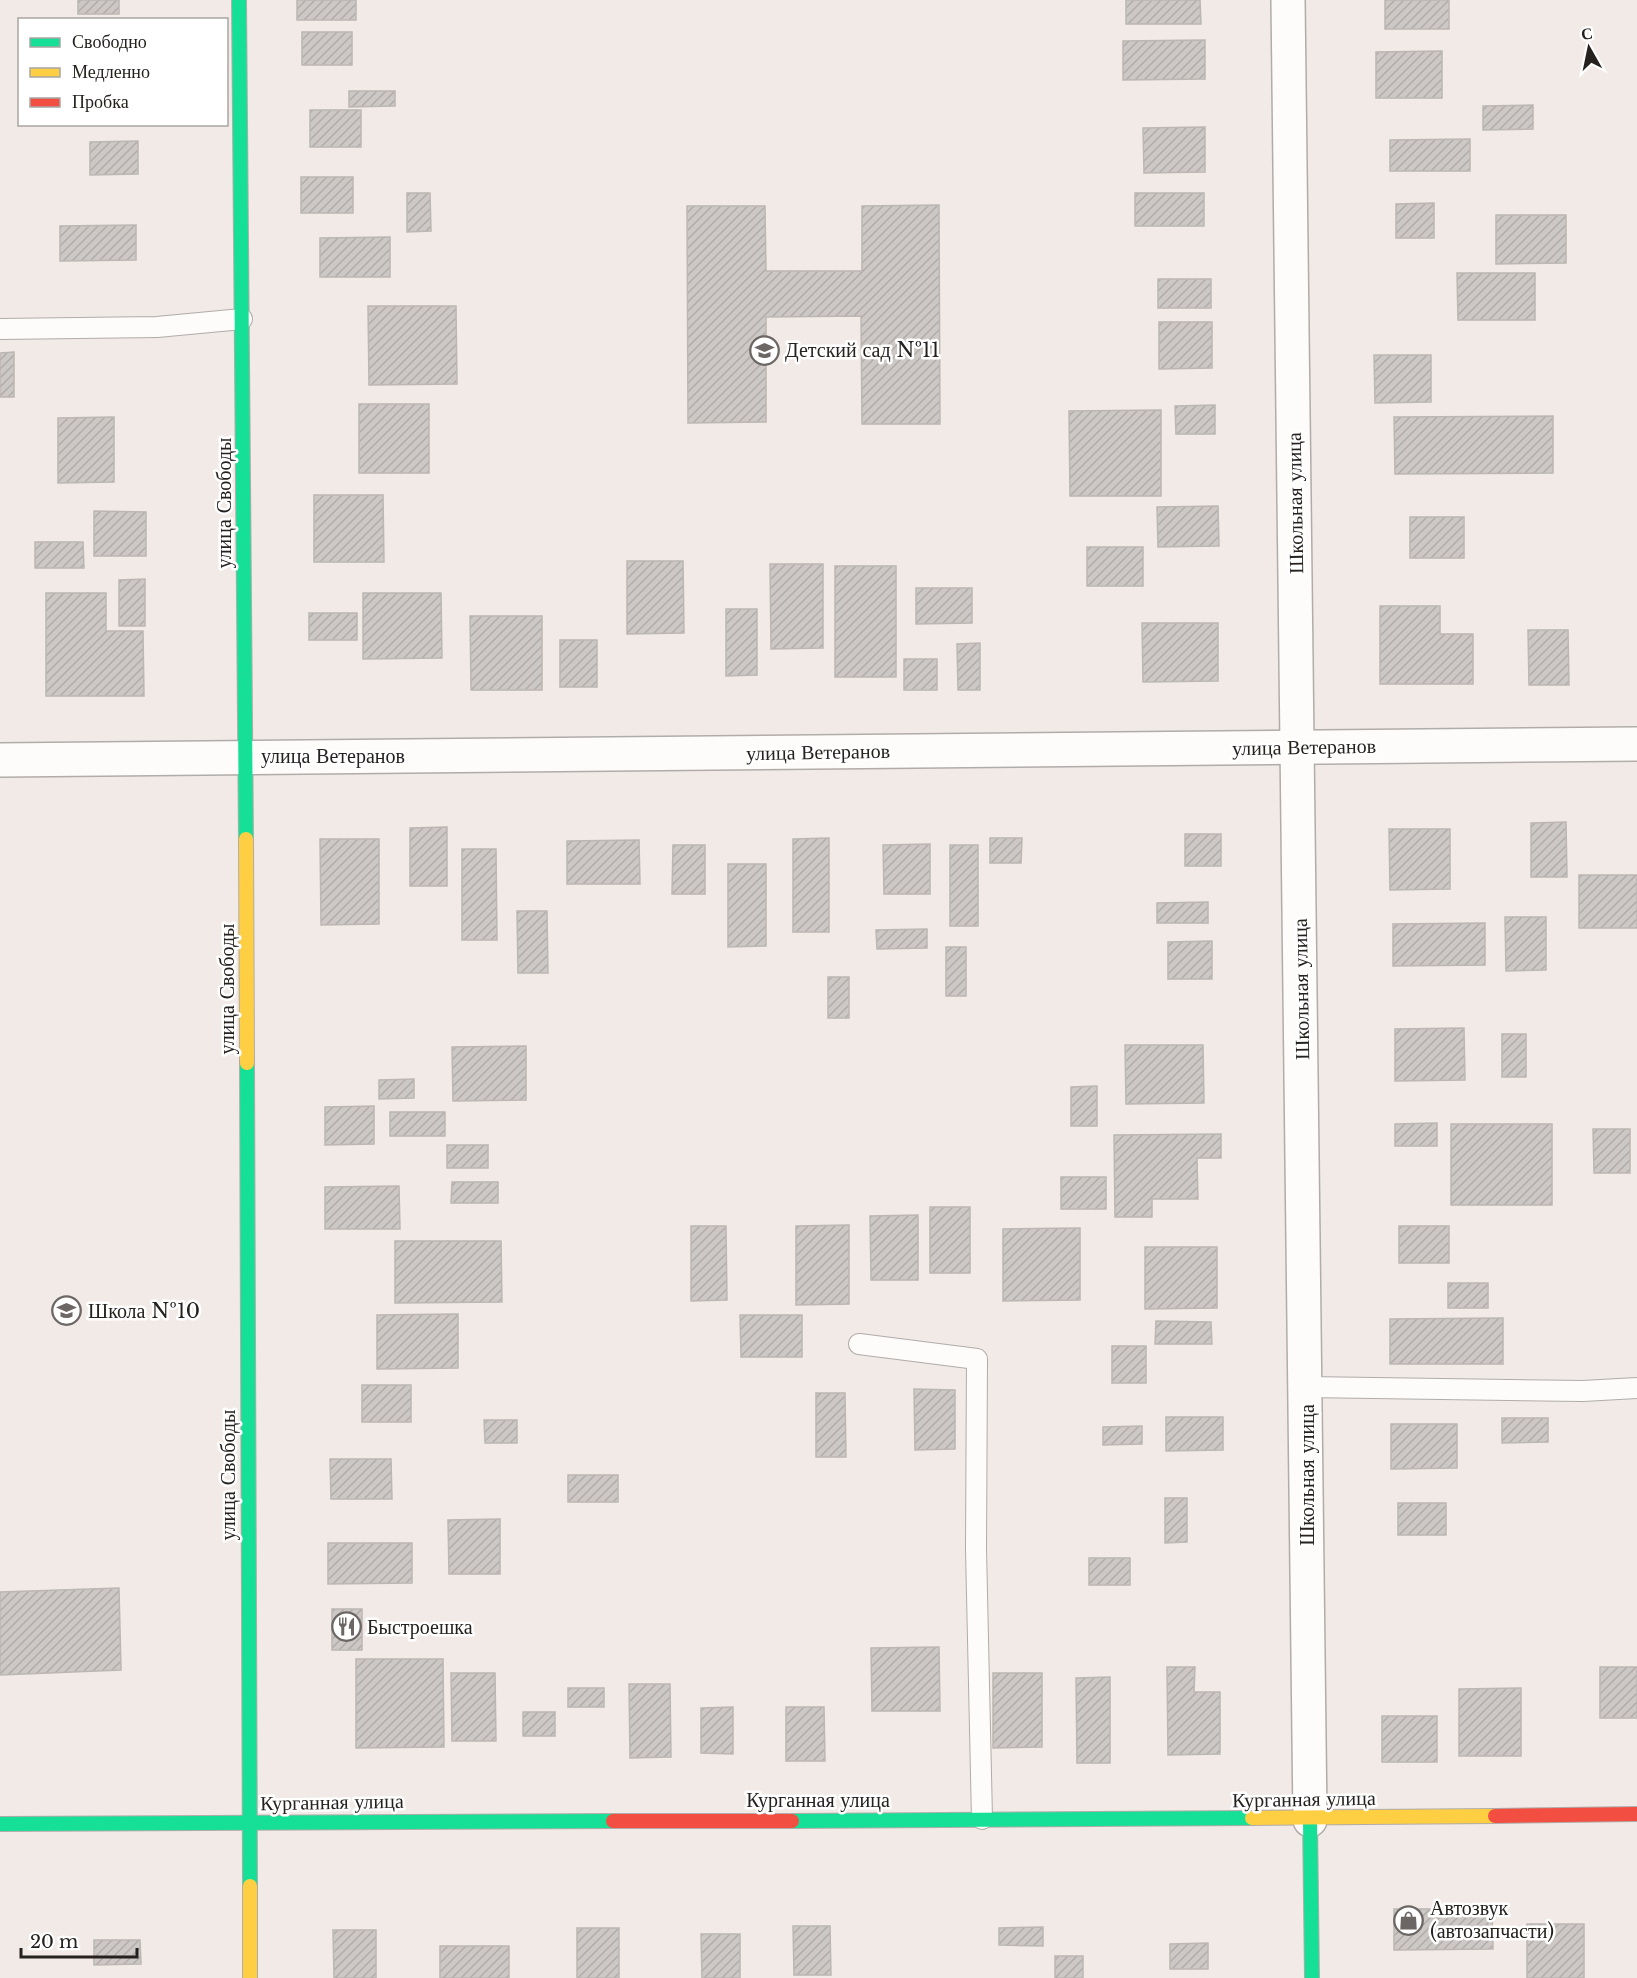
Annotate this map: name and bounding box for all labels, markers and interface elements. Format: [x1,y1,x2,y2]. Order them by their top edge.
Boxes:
legend [18,18,228,126]
north arrow [1559,18,1619,78]
text: С [1579,22,1594,44]
text: Свободно [72,31,147,53]
text: Медленно [72,61,150,83]
text: Пробка [72,91,129,113]
school or university icon: Детский сад №11 [748,334,780,366]
place label: Детский сад №11 [785,338,940,362]
street label: Школьная улица [1282,432,1308,574]
street label: улица Свободы [212,438,236,568]
street label: улица Ветеранов [1232,734,1376,760]
street label: улица Ветеранов [746,739,890,765]
street label: улица Ветеранов [261,744,405,768]
street label: Школьная улица [1288,918,1314,1060]
street label: улица Свободы [215,924,239,1054]
school or university icon: Школа №10 [51,1295,83,1327]
place label: Школа №10 [88,1299,200,1323]
street label: Школьная улица [1295,1404,1319,1546]
street label: улица Свободы [216,1410,240,1540]
restaurant icon: Быстроешка [330,1611,362,1643]
place label: Быстроешка [367,1615,473,1639]
street label: Курганная улица [1232,1786,1376,1812]
street label: Курганная улица [746,1788,890,1812]
street label: Курганная улица [260,1789,404,1815]
place label: Автозвук (автозапчасти) [1430,1896,1554,1943]
shop icon: Автозвук (автозапчасти) [1393,1904,1425,1936]
scale bar [21,1921,136,1959]
text: 20 m [30,1931,78,1953]

